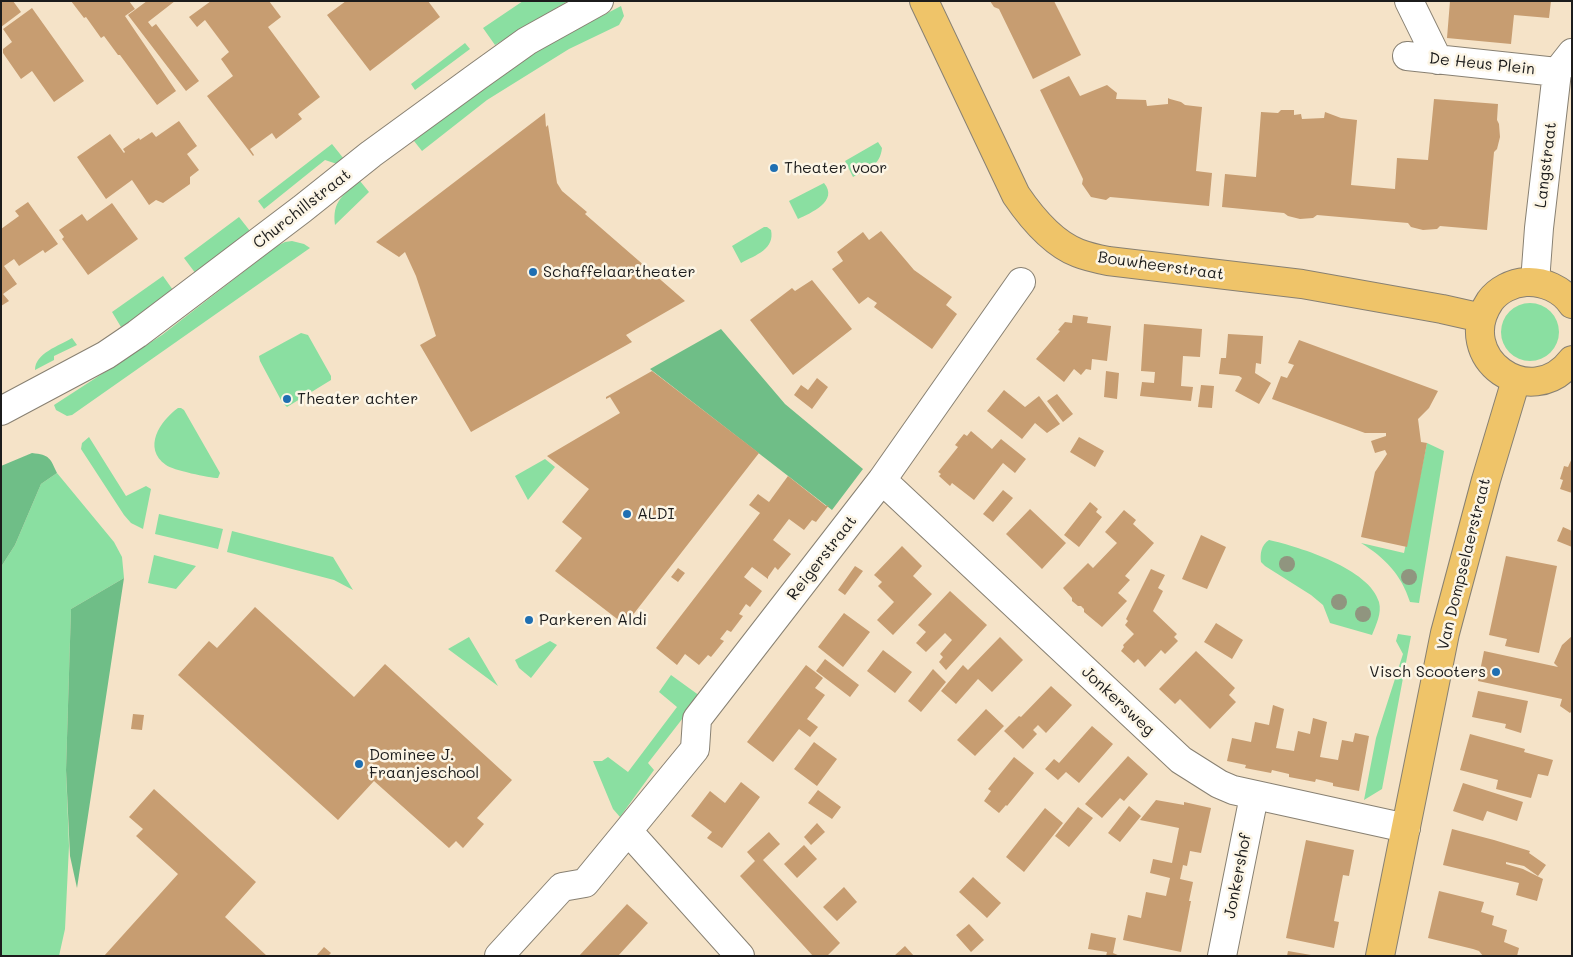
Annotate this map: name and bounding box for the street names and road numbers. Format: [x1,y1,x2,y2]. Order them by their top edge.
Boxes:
street label: De Heus Plein [1428,49,1536,79]
street label: Langstraat [1531,121,1561,209]
street label: Churchillstraat [249,165,355,253]
street label: Bouwheerstraat [1097,248,1225,284]
street label: Van Dompselaerstraat [1433,476,1495,652]
street label: Reigerstraat [783,512,861,604]
street label: Jonkersweg [1077,662,1159,740]
street label: Jonkershof [1220,832,1256,920]

